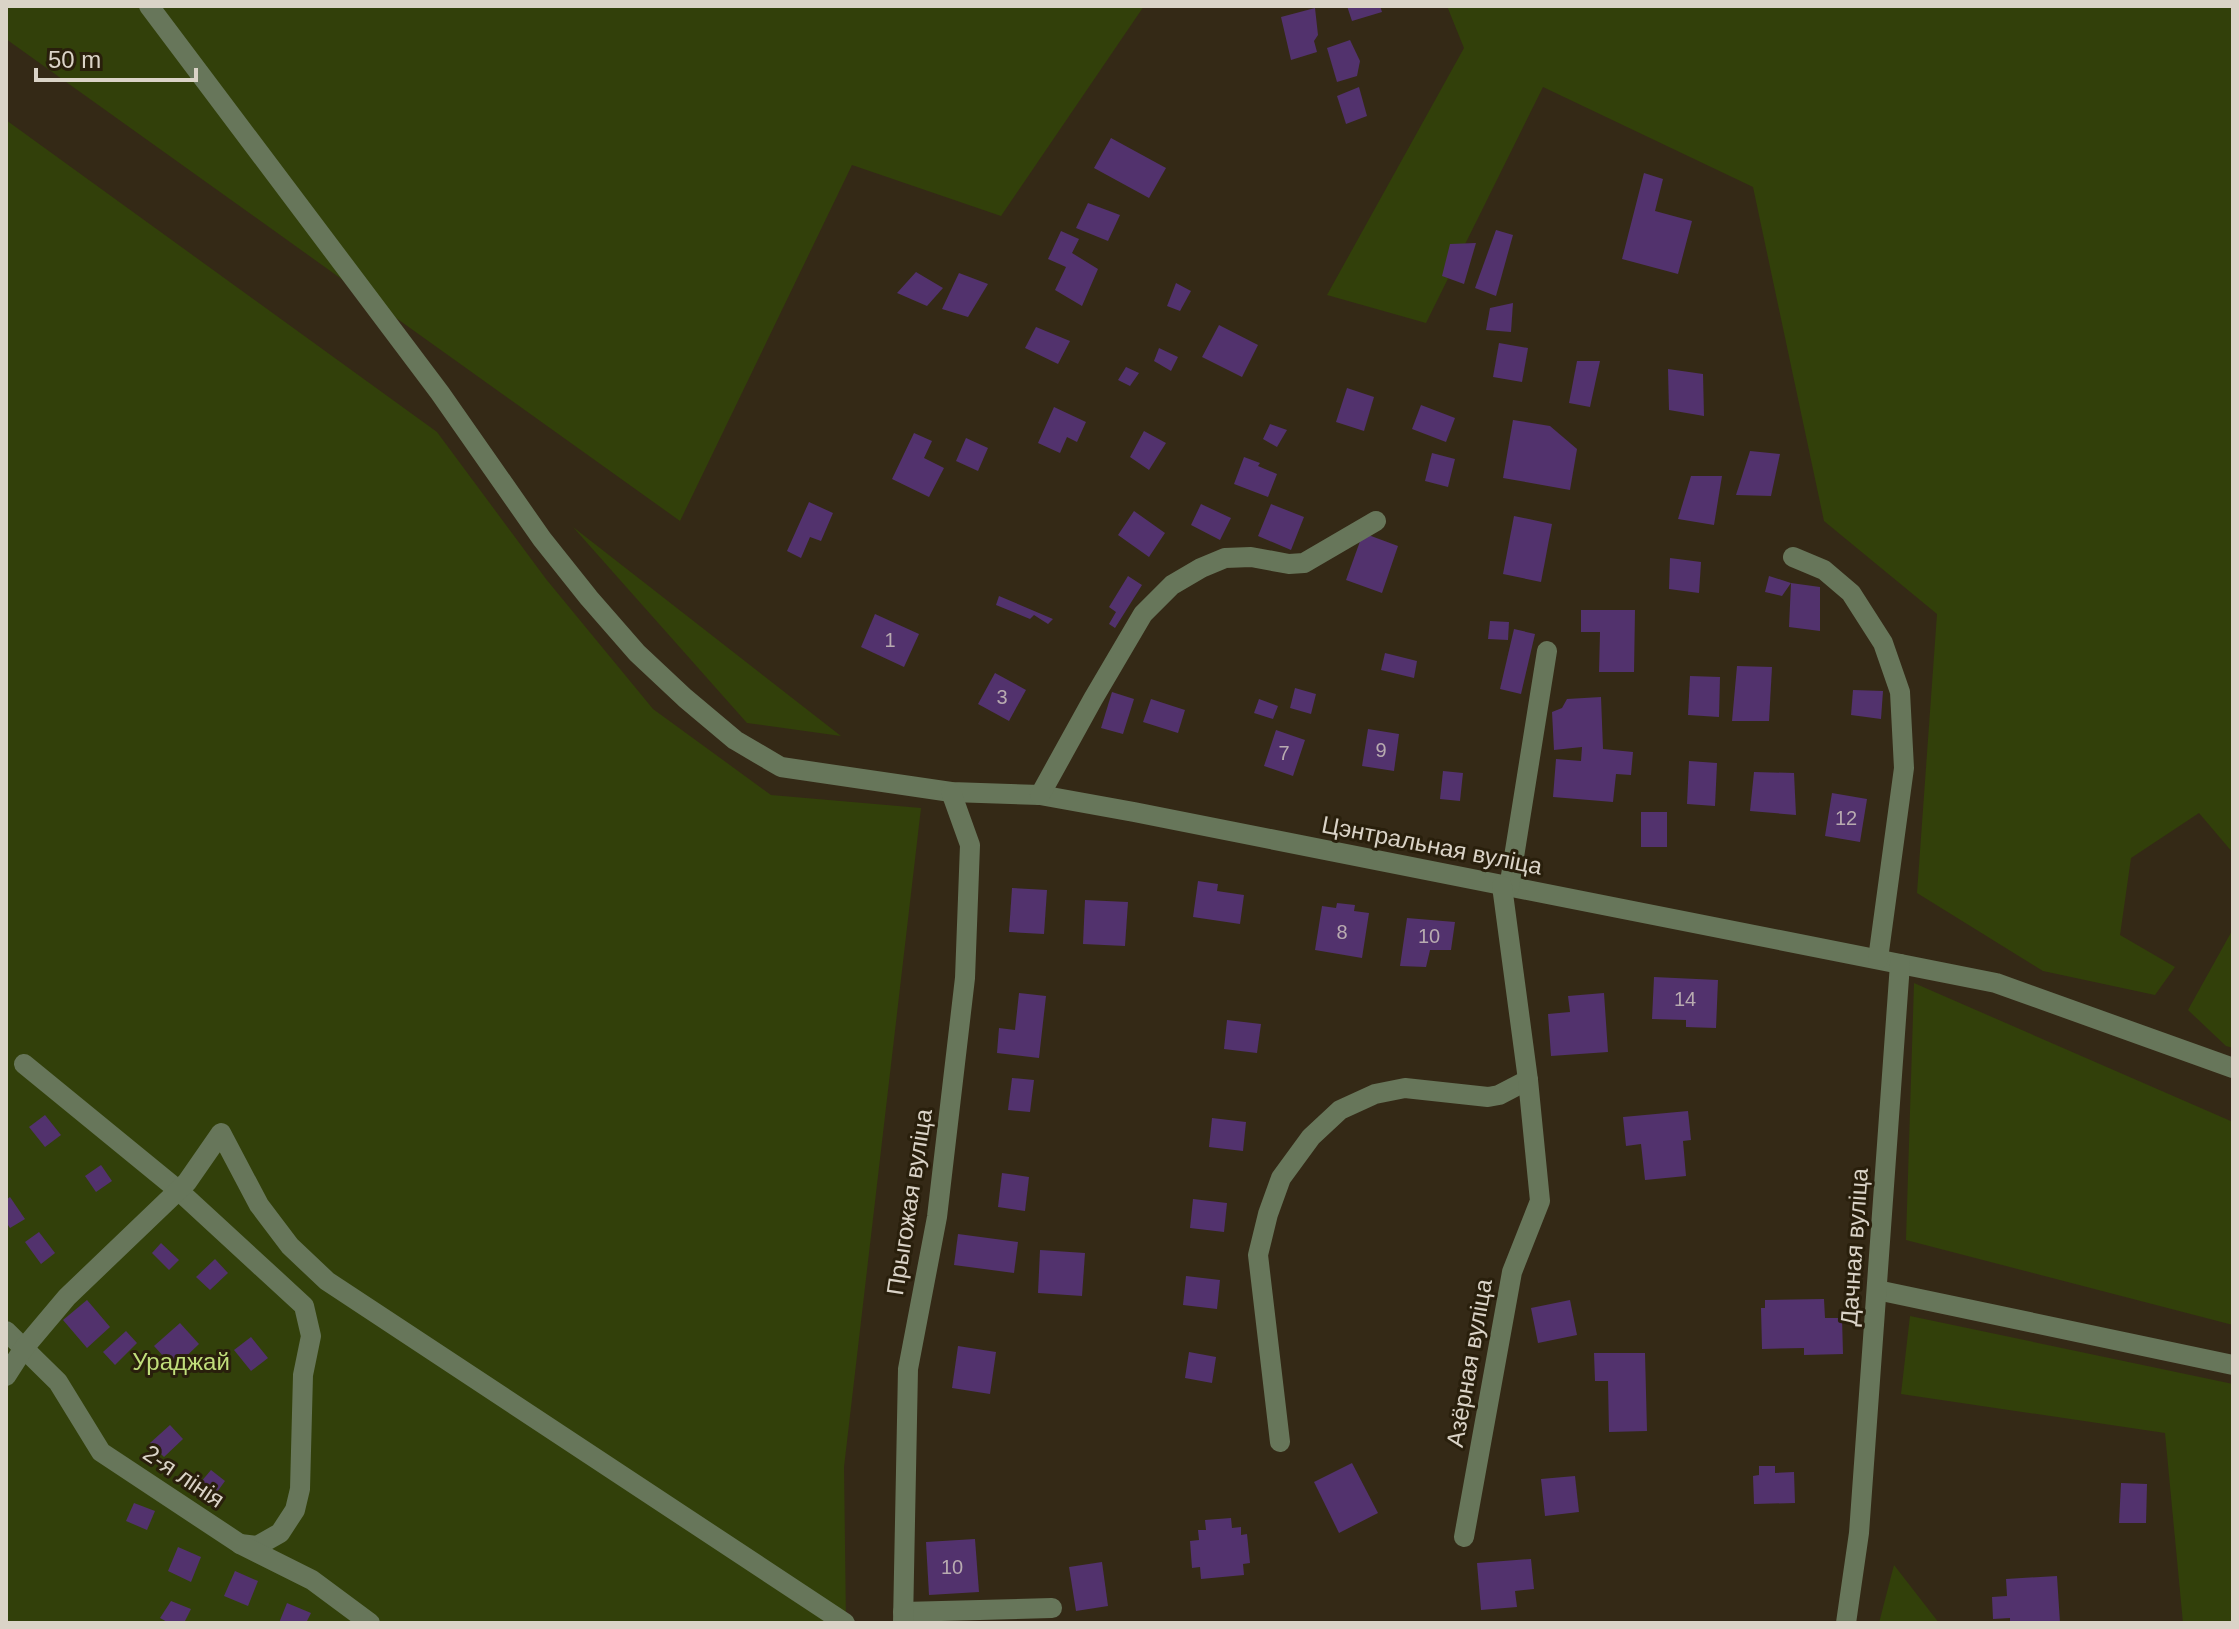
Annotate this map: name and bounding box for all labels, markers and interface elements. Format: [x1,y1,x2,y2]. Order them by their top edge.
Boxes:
scale bar [36,32,196,82]
text: 50 m [48,46,101,73]
house number: 1 [884,629,896,651]
house number: 3 [996,686,1008,708]
house number: 9 [1375,739,1387,761]
house number: 7 [1278,742,1290,764]
house number: 12 [1835,807,1857,829]
street label: Цэнтральная вуліца [1320,810,1545,880]
house number: 8 [1336,921,1348,943]
house number: 10 [1418,925,1440,947]
house number: 14 [1674,988,1696,1010]
street label: Прыгожая вуліца [881,1106,937,1297]
street label: Дачная вуліца [1835,1167,1873,1327]
street label: Азёрная вуліца [1441,1276,1497,1449]
park label: Ураджай [132,1348,230,1375]
street label: 2-я лінія [138,1439,230,1513]
house number: 10 [941,1556,963,1578]

